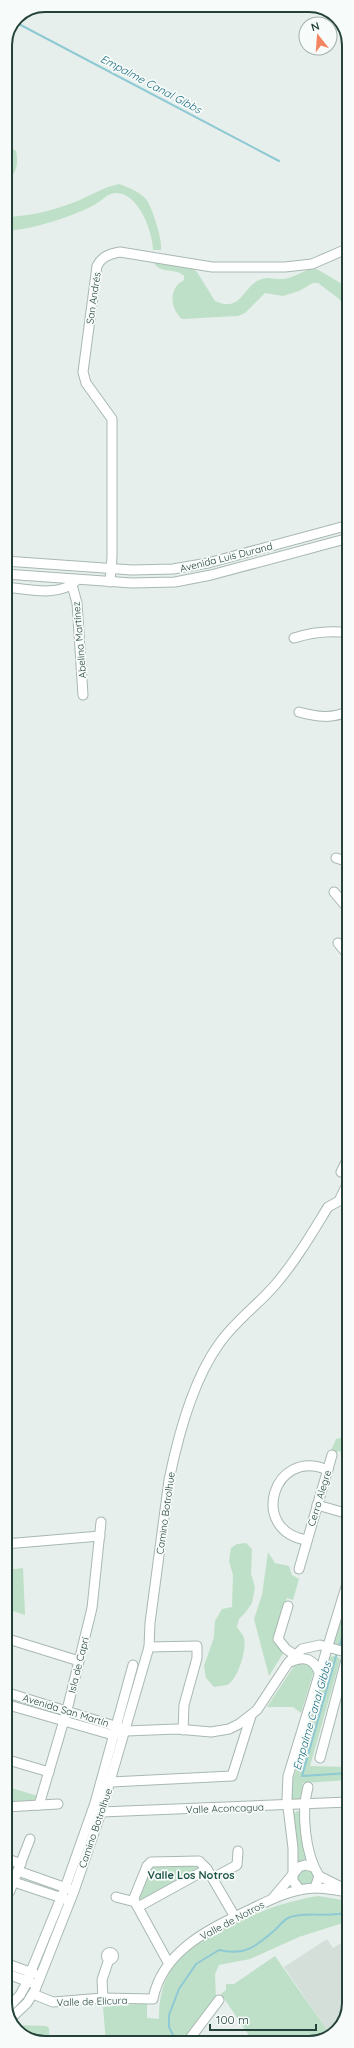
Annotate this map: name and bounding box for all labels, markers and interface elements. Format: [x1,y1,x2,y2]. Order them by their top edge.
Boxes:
north arrow [298,16,338,56]
text: N [309,19,321,34]
water label: Empalme Canal Gibbs [98,51,205,117]
street label: San Andrés [83,271,104,325]
street label: Avenida Luis Durand [178,540,274,575]
street label: Abelina Martínez [70,601,89,679]
street label: Cerro Alegre [305,1468,334,1528]
street label: Camino Botrolhue [153,1471,178,1555]
street label: Isla de Capri [65,1636,92,1695]
water label: Empalme Canal Gibbs [290,1659,334,1772]
street label: Avenida San Martín [21,1691,111,1730]
street label: Camino Botrolhue [76,1786,115,1870]
street label: Valle Aconcagua [186,1801,264,1816]
district label: Valle Los Notros [147,1868,235,1882]
street label: Valle de Notros [198,1898,267,1943]
street label: Valle de Elicura [56,1994,128,2009]
scale bar [210,2006,316,2032]
text: 100 m [216,2012,249,2027]

